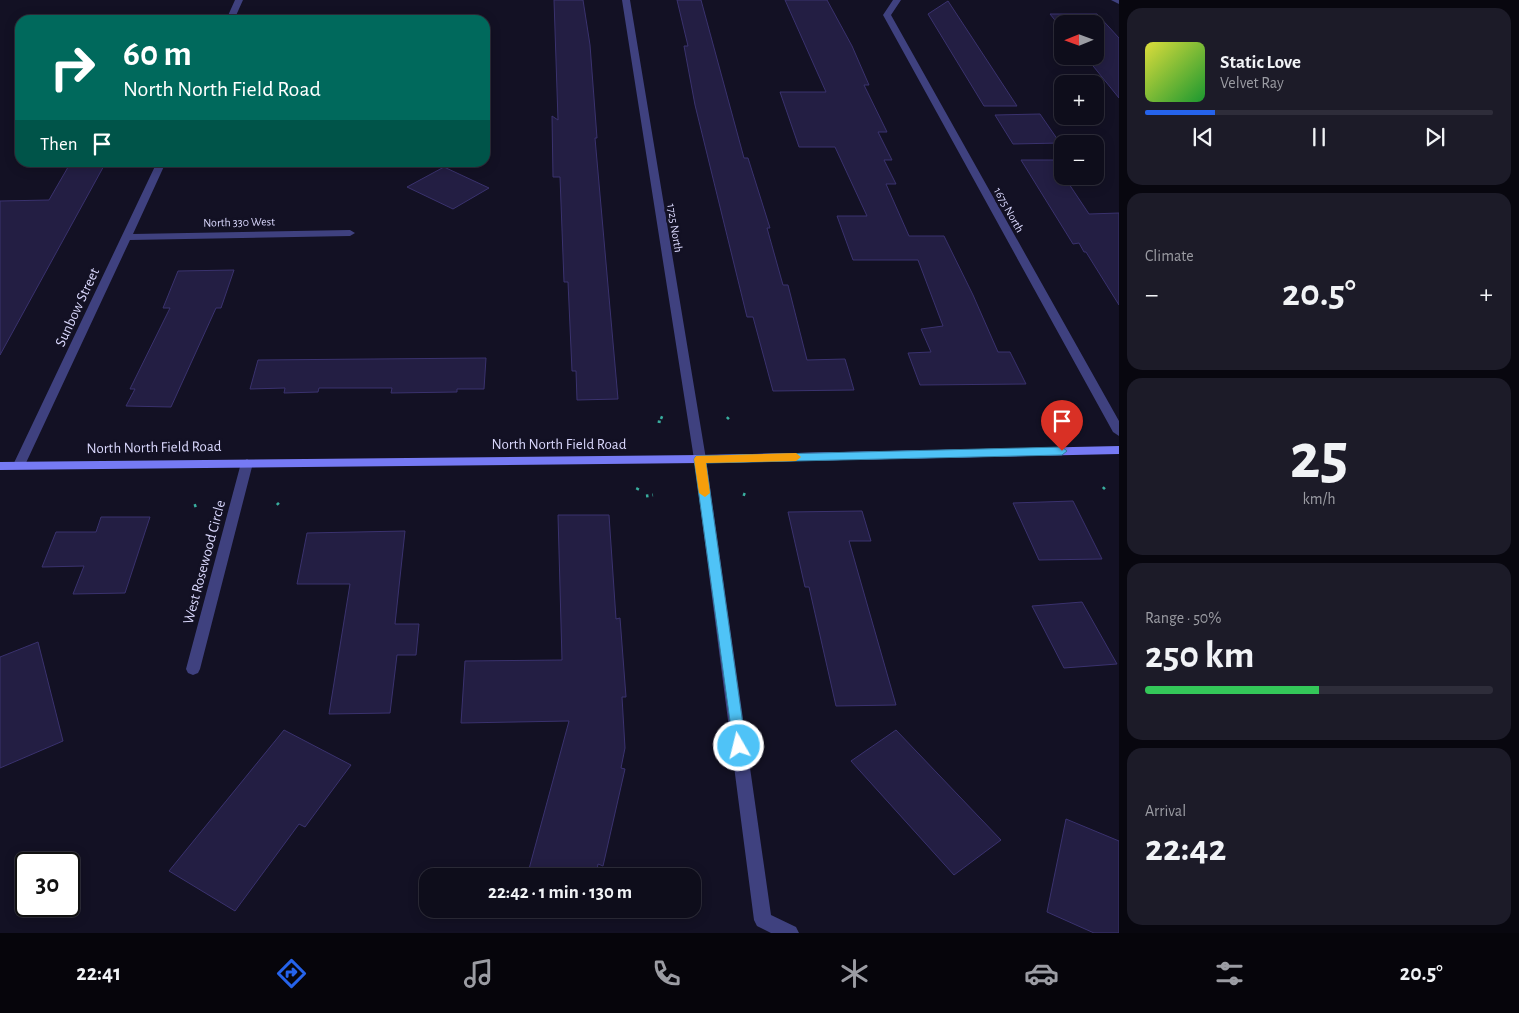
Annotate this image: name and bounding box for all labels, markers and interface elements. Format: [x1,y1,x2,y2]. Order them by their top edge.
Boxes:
north arrow [1054,15,1104,65]
map controls [1054,15,1104,185]
icon: right [40,35,105,100]
text: 60 m [123,37,192,72]
text: Static Love [1220,53,1301,72]
button: + [1054,75,1104,125]
text: Velvet Ray [1220,75,1284,91]
text: North North Field Road [123,78,321,100]
icon: previous [1189,123,1217,151]
icon: pause [1305,123,1333,151]
icon: next [1421,123,1449,151]
icon: arrive [88,130,116,158]
text: Then [40,135,78,154]
button: − [1054,135,1104,185]
street label: 1675 North [992,185,1026,235]
street label: 1725 North [665,203,685,253]
street label: North 330 West [203,215,275,229]
text: Climate [1145,248,1194,264]
street label: Sunbow Street [53,265,102,349]
text: 20.5° [1282,275,1356,313]
text: − [1145,281,1158,309]
text: + [1480,281,1493,309]
pin [1041,400,1083,451]
icon: arrive [1048,407,1076,435]
text: 25 [1290,425,1348,490]
street label: North North Field Road [492,437,627,452]
street label: North North Field Road [86,439,222,456]
text: km/h [1302,491,1336,507]
street label: West Rosewood Circle [181,498,228,626]
text: Range · 50% [1145,610,1221,626]
text: 250 km [1145,637,1254,675]
position arrow [712,719,764,771]
text: Arrival [1145,803,1186,819]
text: 22:42 [1145,830,1227,868]
speed limit sign: 30 [15,852,80,917]
text: 22:42 · 1 min · 130 m [488,883,632,902]
icon: directions [274,956,309,991]
icon: music [461,956,496,991]
icon: phone [649,956,684,991]
icon: climate [837,956,872,991]
icon: car [1024,956,1059,991]
icon: filters [1212,956,1247,991]
text: 22:41 [76,962,121,984]
text: 20.5° [1400,962,1443,984]

